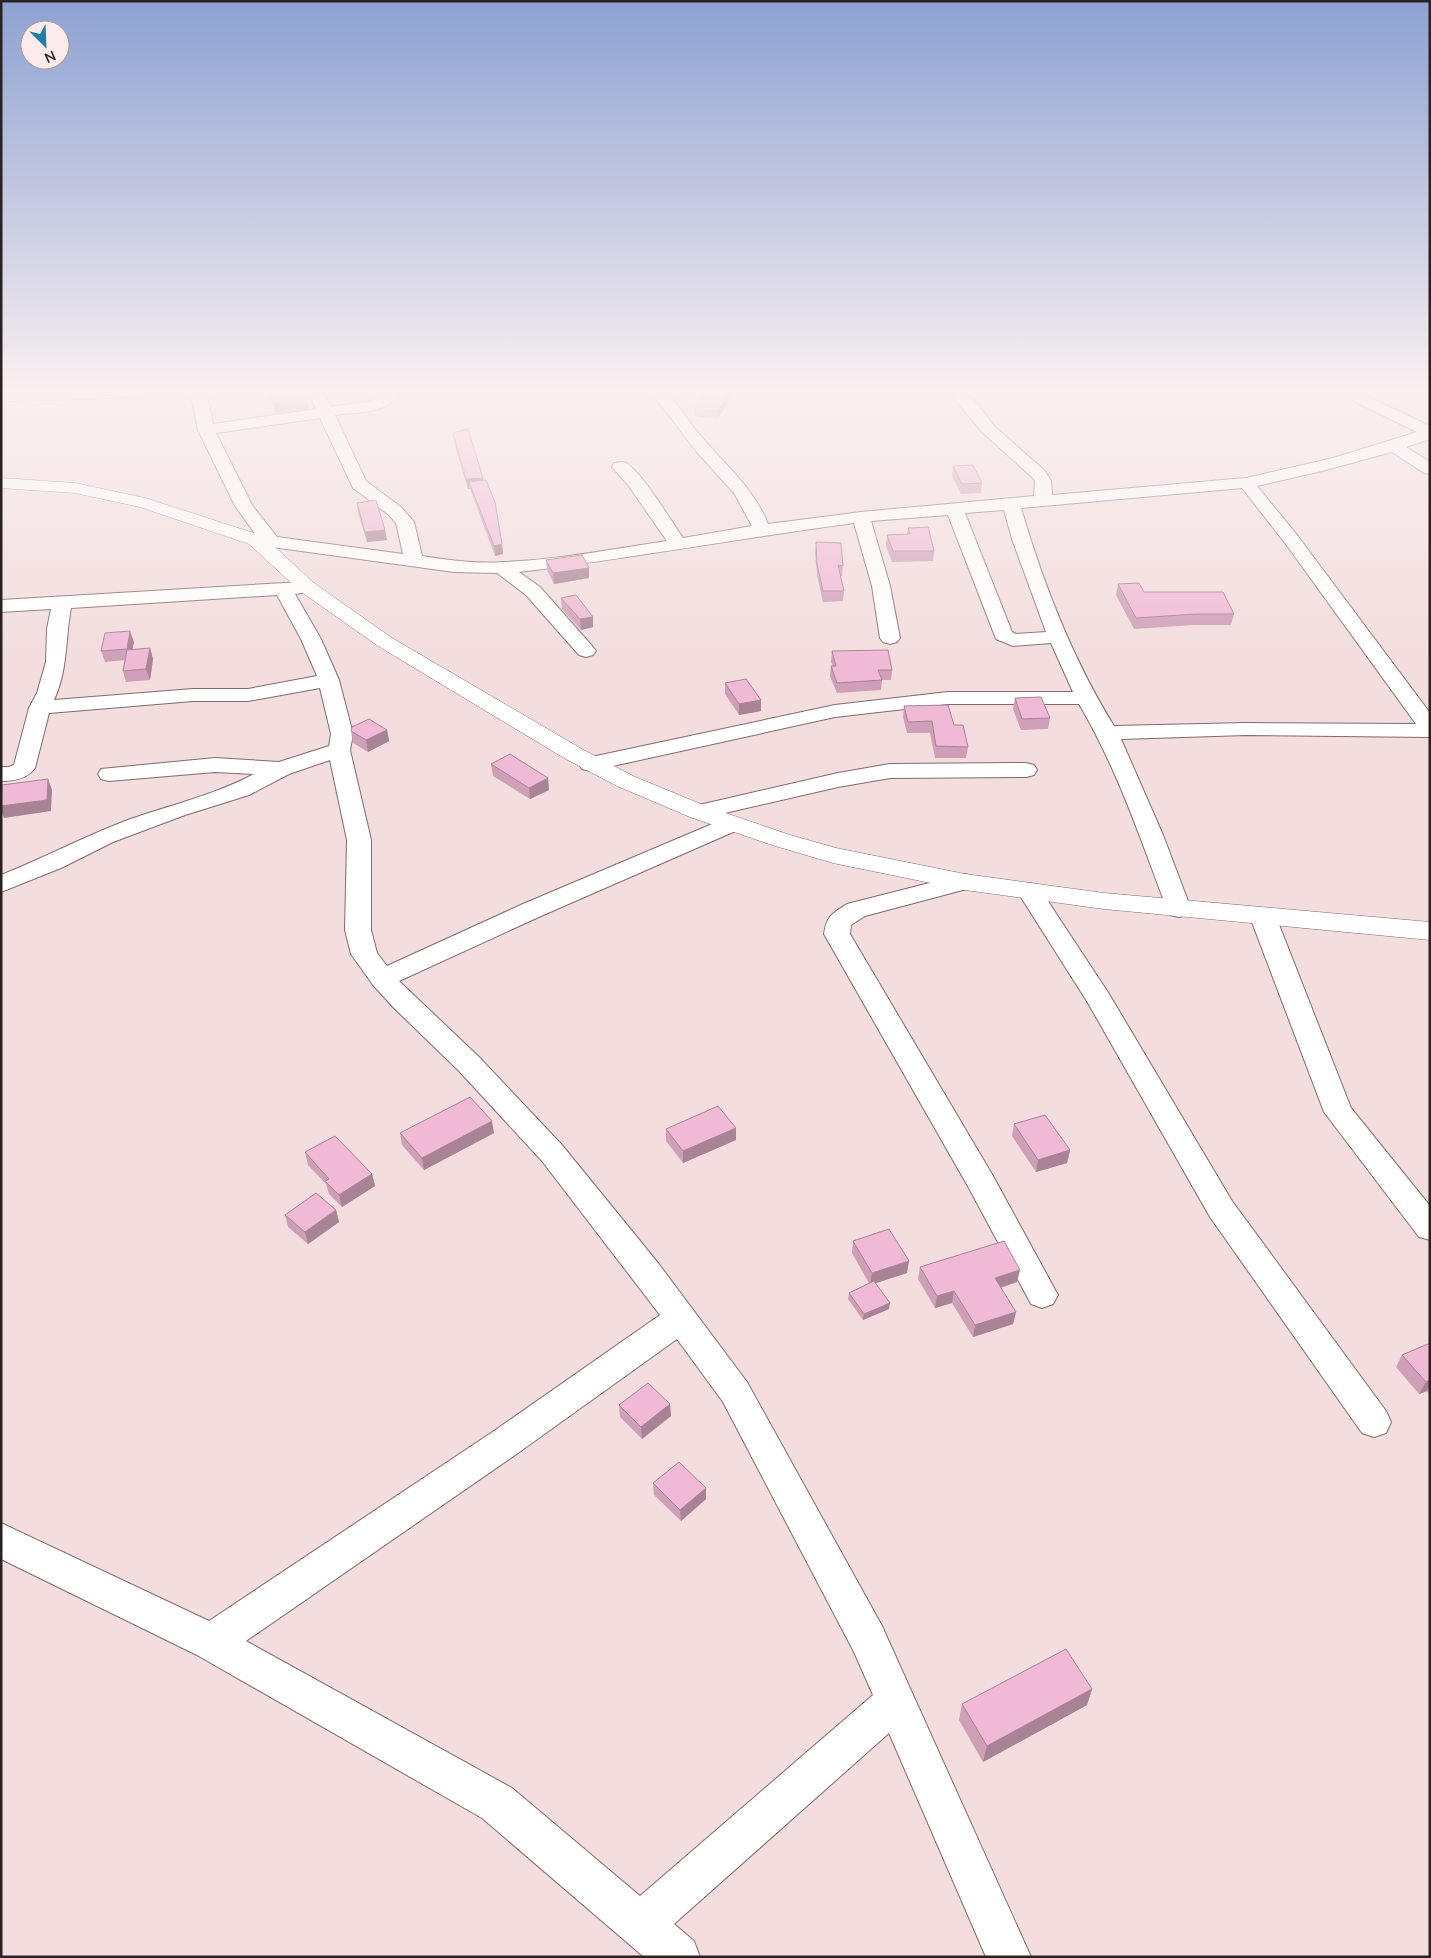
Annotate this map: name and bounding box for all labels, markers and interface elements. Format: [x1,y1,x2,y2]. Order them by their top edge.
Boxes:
north arrow [20,20,70,70]
text: N [42,47,59,67]

